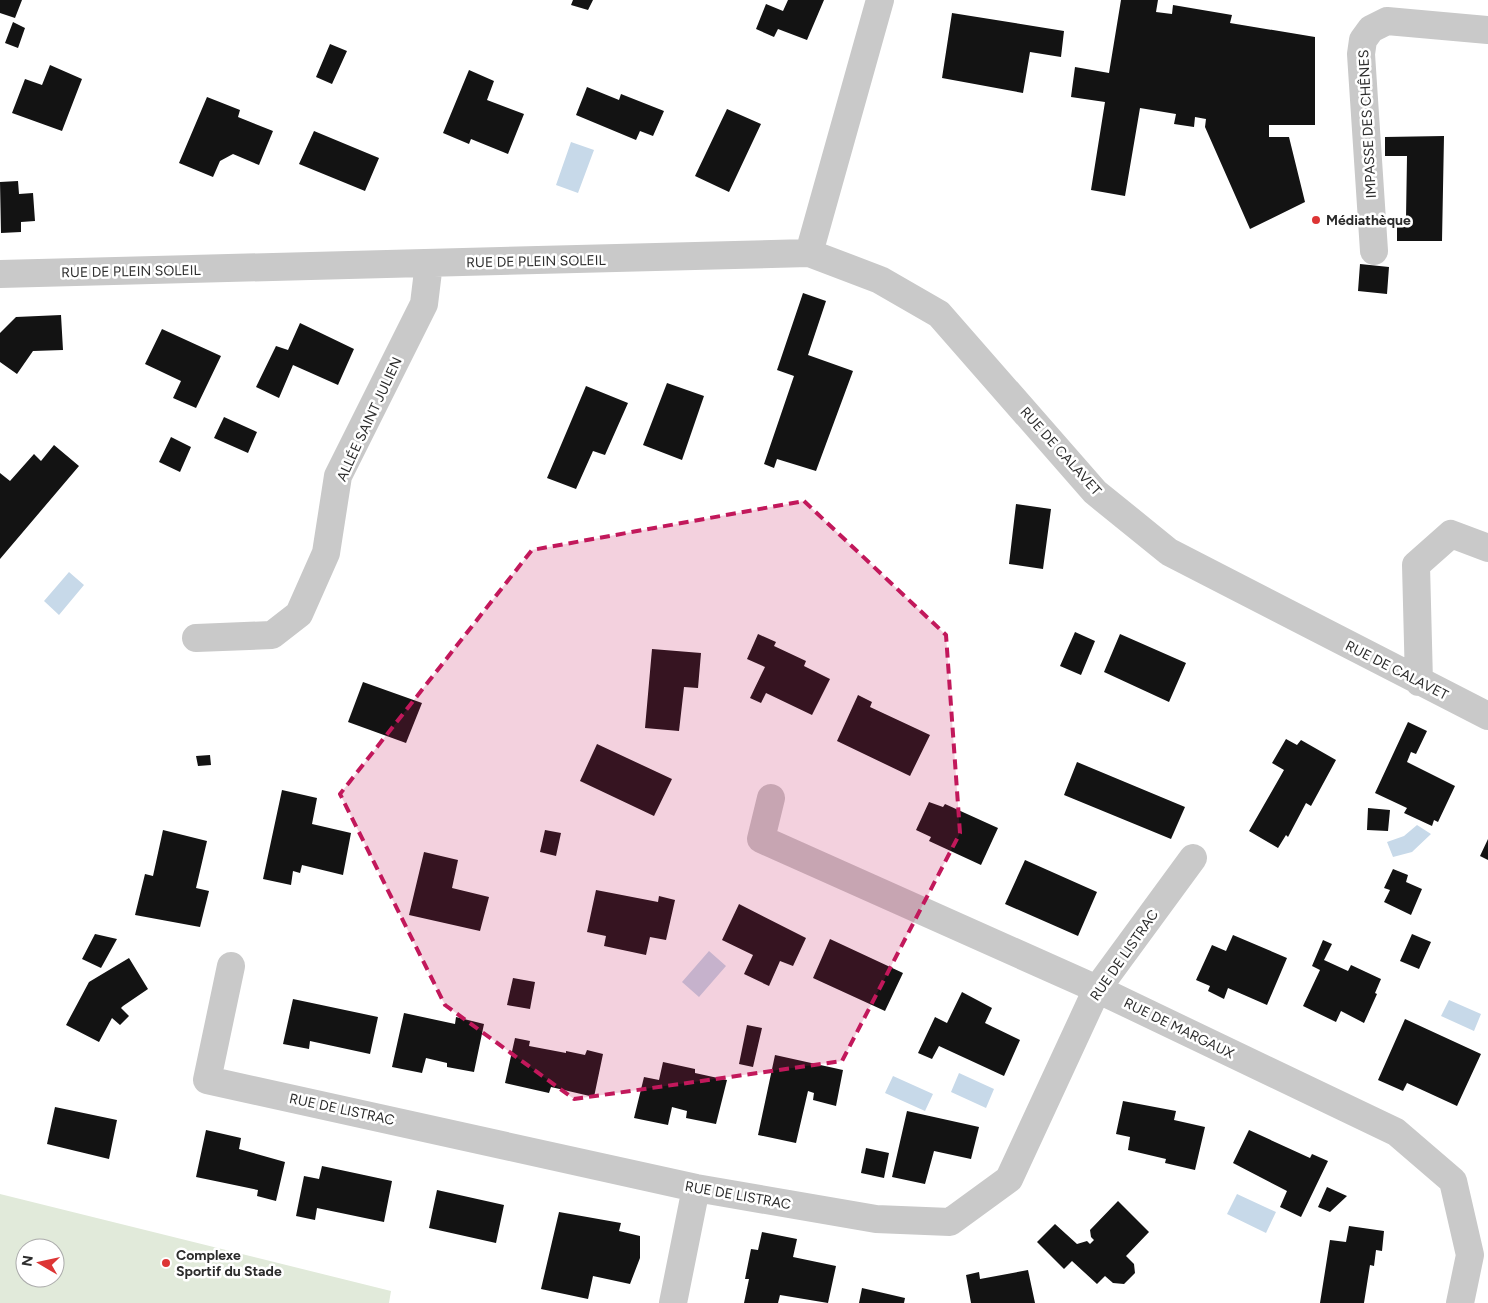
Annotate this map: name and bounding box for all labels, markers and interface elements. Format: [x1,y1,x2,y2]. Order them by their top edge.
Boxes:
street label: IMPASSE DES CHÊNES [1355,49,1380,199]
place label: Médiathèque [1326,212,1411,229]
marker: Médiathèque [1310,214,1322,226]
street label: RUE DE PLEIN SOLEIL [466,252,607,271]
street label: RUE DE PLEIN SOLEIL [61,262,202,281]
street label: ALLÉE SAINT JULIEN [333,354,406,484]
street label: RUE DE CALAVET [1016,404,1105,499]
street label: RUE DE CALAVET [1342,637,1451,704]
street label: RUE DE LISTRAC [1087,906,1162,1004]
street label: RUE DE MARGAUX [1121,994,1237,1063]
street label: RUE DE LISTRAC [288,1090,396,1129]
street label: RUE DE LISTRAC [684,1178,792,1213]
north arrow [15,1238,65,1288]
place label: Complexe Sportif du Stade [176,1247,282,1280]
text: N [18,1254,37,1268]
marker: Complexe Sportif du Stade [160,1257,172,1269]

